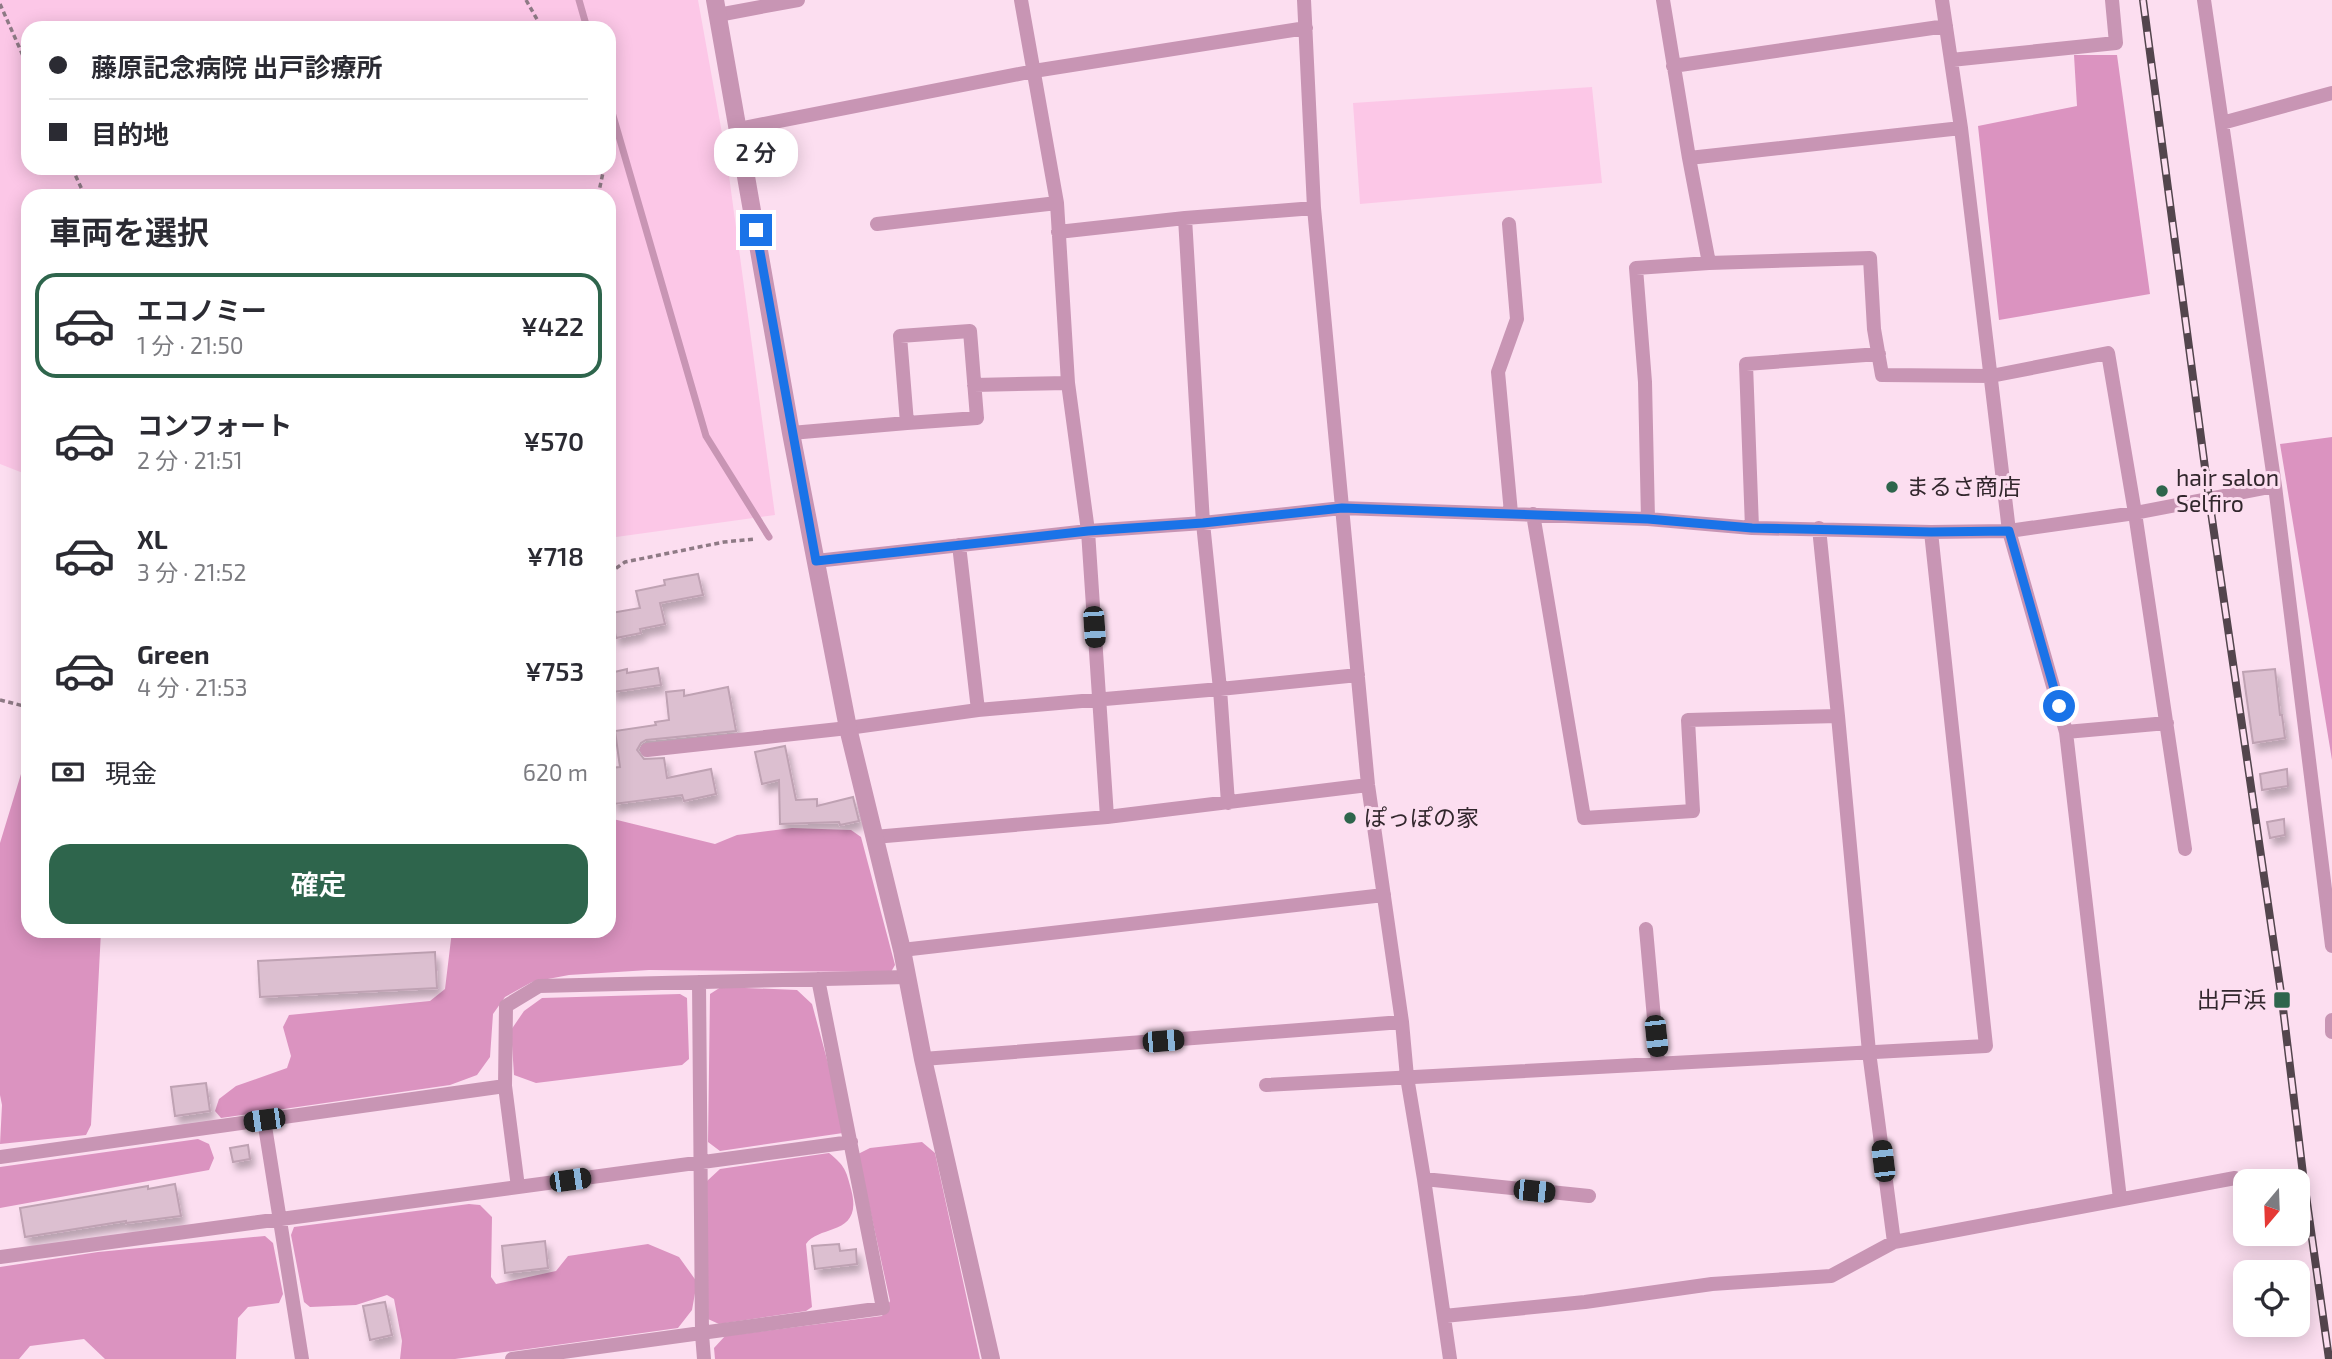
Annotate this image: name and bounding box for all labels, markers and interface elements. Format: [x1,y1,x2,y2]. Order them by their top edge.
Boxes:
text: 藤原記念病院 出戸診療所 [91,51,383,82]
text: 目的地 [91,118,169,149]
callout: 2 分 [714,128,798,177]
text: 2 分 [735,138,777,166]
text: 車両を選択 [49,212,209,250]
route end [740,214,772,246]
icon: car [53,294,116,357]
text: エコノミー [137,294,267,325]
text: ¥422 [521,310,584,341]
text: 1 分 · 21:50 [137,331,244,359]
icon: car [53,409,116,472]
text: コンフォート [137,409,292,440]
text: ¥570 [523,425,584,456]
text: 2 分 · 21:51 [137,446,243,474]
place label: hair salon Selfiro [2176,463,2279,517]
place label: まるさ商店 [1906,472,2021,500]
marker: まるさ商店 [1884,479,1900,495]
marker: hair salon Selfiro [2154,483,2170,499]
text: XL [137,523,168,554]
icon: car [53,524,116,587]
text: ¥718 [527,540,584,571]
text: 3 分 · 21:52 [137,558,246,586]
car [1083,605,1106,649]
text: Green [137,638,210,669]
icon: car [53,639,116,702]
text: ¥753 [525,655,584,686]
text: 4 分 · 21:53 [137,673,248,701]
route start [2043,690,2075,722]
icon: cash [49,753,87,791]
text: 現金 [105,757,157,788]
text: 620 m [523,758,588,786]
place label: ぽっぽの家 [1364,803,1479,831]
marker: ぽっぽの家 [1342,810,1358,826]
button: 確定 [49,844,588,924]
place label: 出戸浜 [2197,985,2266,1013]
marker: 出戸浜 [2272,990,2292,1010]
car [1644,1014,1669,1058]
car [1142,1029,1185,1053]
car [242,1107,287,1133]
car [1871,1139,1896,1183]
car [548,1167,593,1193]
north arrow [2233,1169,2310,1246]
map controls [2233,1169,2310,1337]
car [1513,1178,1556,1204]
button: locate [2233,1260,2310,1337]

